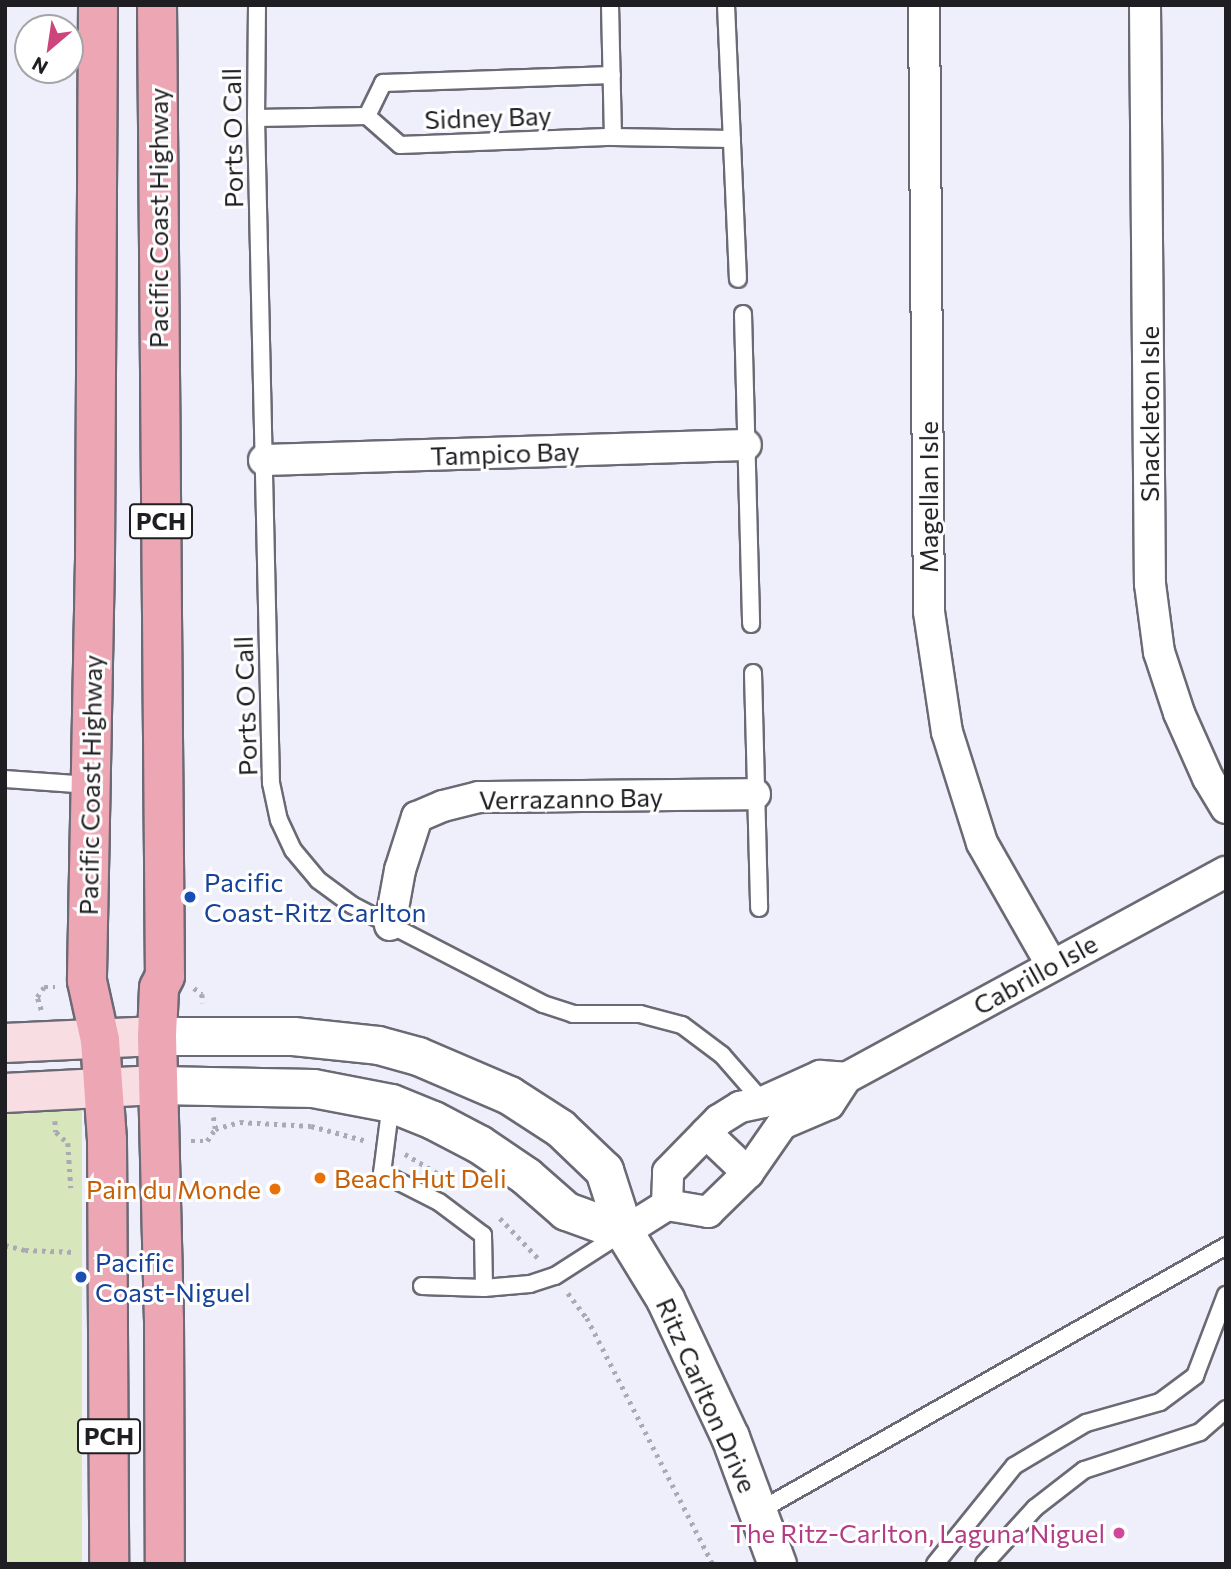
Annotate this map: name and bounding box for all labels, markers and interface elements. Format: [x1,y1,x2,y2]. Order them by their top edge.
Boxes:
north arrow [14,14,84,84]
text: N [28,53,51,80]
street label: Ports O Call [215,68,249,208]
street label: Pacific Coast Highway [142,88,174,348]
street label: Sidney Bay [424,99,552,135]
street label: Shackleton Isle [1133,326,1165,502]
street label: Magellan Isle [912,421,944,573]
street label: Tampico Bay [430,435,580,471]
road number: PCH [128,500,194,542]
street label: Ports O Call [227,635,263,777]
street label: Pacific Coast Highway [72,654,108,916]
street label: Verrazanno Bay [479,781,663,815]
place label: Pacific Coast-Ritz Carlton [204,866,426,928]
marker: Pacific Coast-Ritz Carlton [182,889,198,905]
street label: Cabrillo Isle [968,927,1102,1021]
place label: Beach Hut Deli [334,1162,507,1194]
marker: Beach Hut Deli [312,1170,328,1186]
place label: Pain du Monde [86,1173,261,1205]
marker: Pain du Monde [267,1181,283,1197]
place label: Pacific Coast-Niguel [95,1246,251,1308]
marker: Pacific Coast-Niguel [73,1269,89,1285]
street label: Ritz Carlton Drive [650,1293,764,1497]
road number: PCH [76,1416,142,1456]
place label: The Ritz-Carlton, Laguna Niguel [730,1517,1105,1549]
marker: The Ritz-Carlton, Laguna Niguel [1111,1525,1127,1541]

